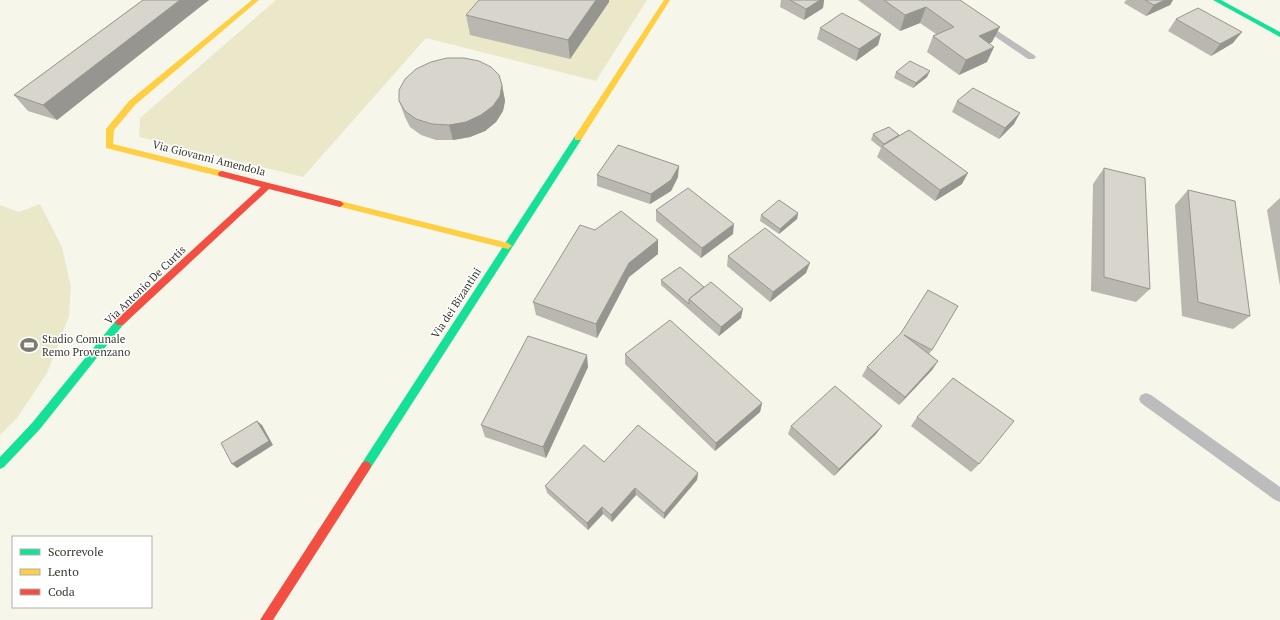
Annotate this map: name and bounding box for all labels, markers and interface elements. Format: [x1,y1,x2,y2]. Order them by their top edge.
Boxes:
street label: Via Giovanni Amendola [151,137,267,179]
street label: Via Antonio De Curtis [101,242,189,327]
street label: Via dei Bizantini [428,265,484,341]
place label: Stadio Comunale Remo Provenzano [42,332,130,359]
sports icon: Stadio Comunale Remo Provenzano [19,335,39,355]
legend [12,536,152,608]
text: Scorrevole [48,544,104,559]
text: Lento [48,564,79,579]
text: Coda [48,584,75,599]

